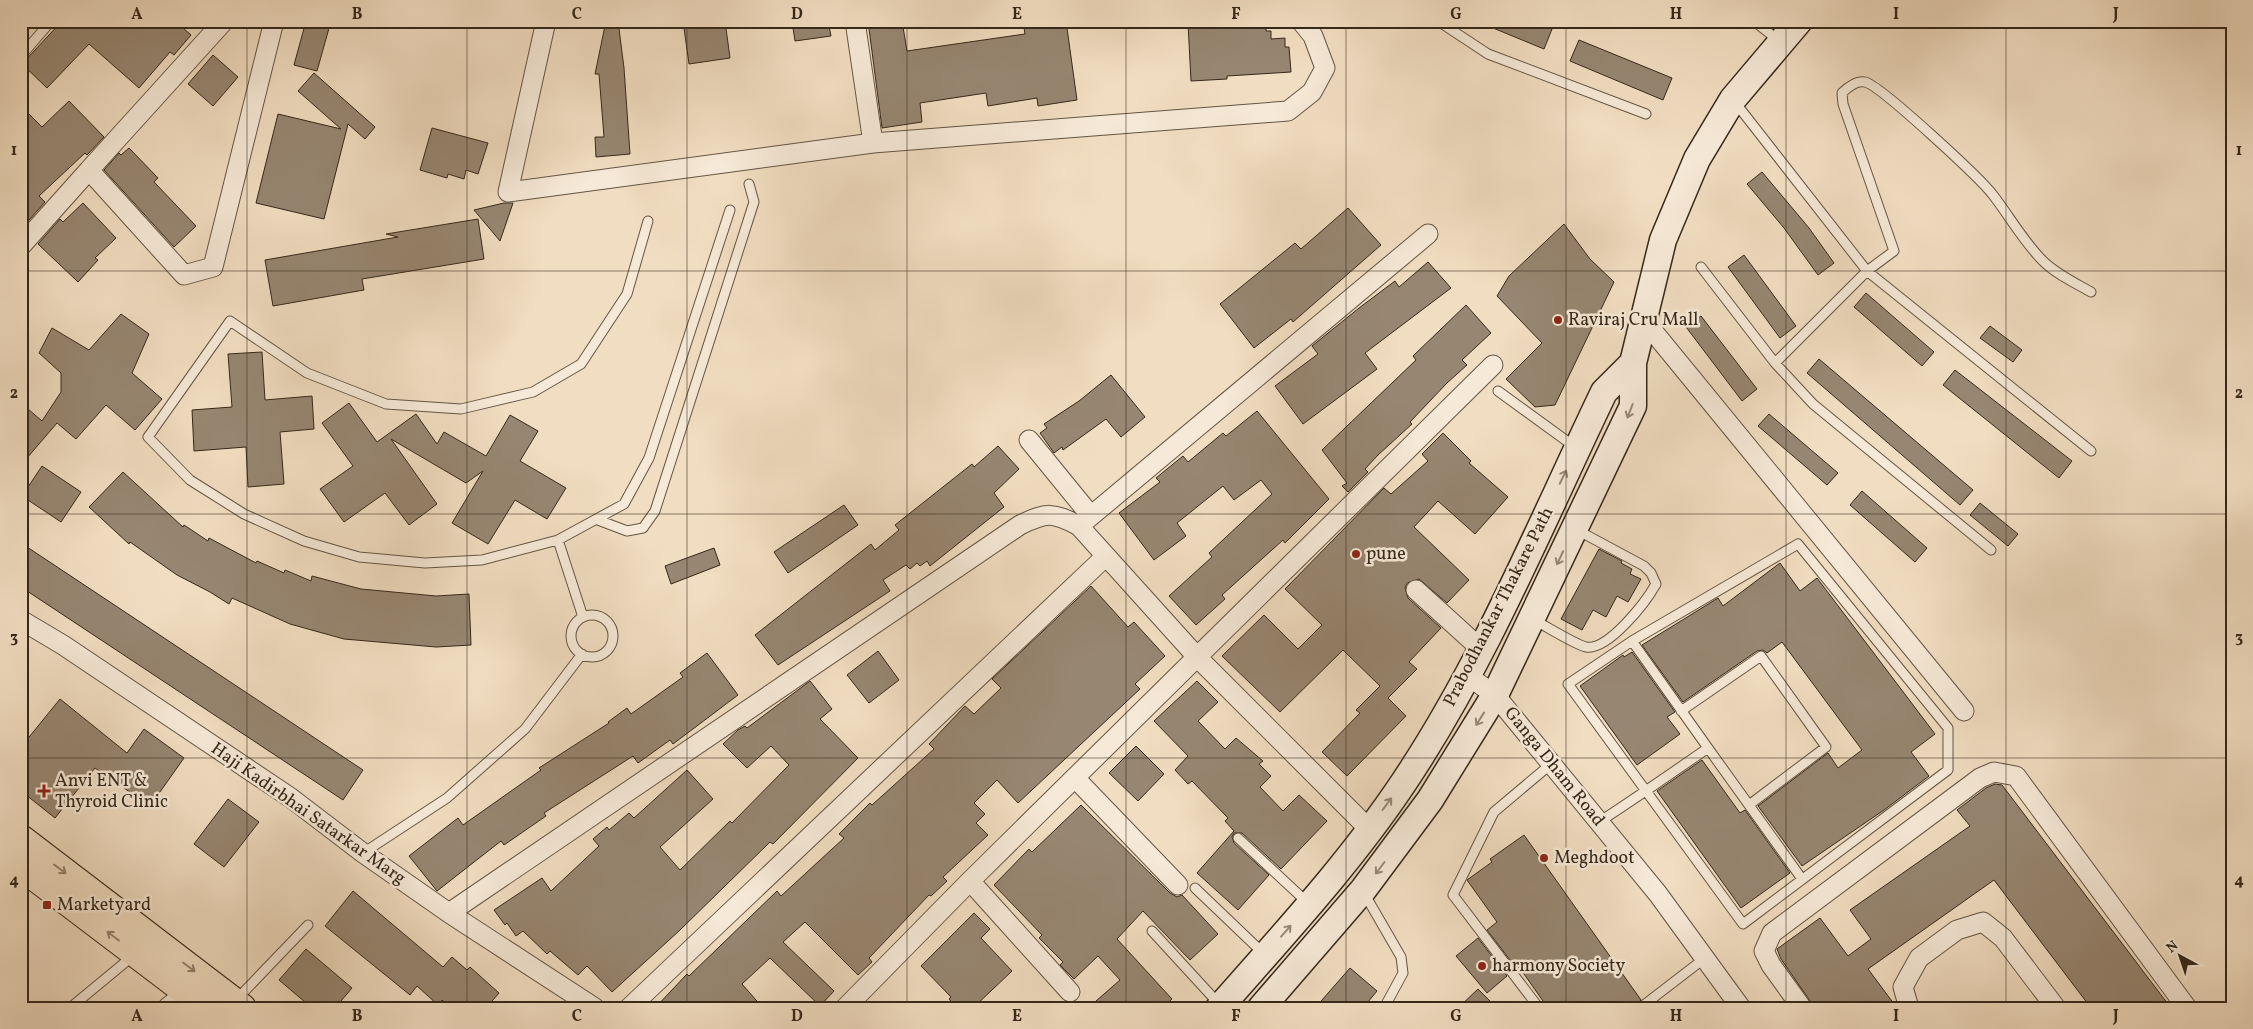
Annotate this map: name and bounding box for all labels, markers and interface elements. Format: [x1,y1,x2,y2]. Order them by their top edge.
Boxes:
text: A [131,4,143,26]
text: B [352,4,363,26]
text: C [572,4,582,26]
text: D [791,4,803,26]
text: E [1012,4,1022,26]
text: F [1231,4,1241,26]
text: G [1450,4,1462,26]
text: H [1670,4,1682,26]
text: I [1893,4,1899,26]
text: J [2112,4,2119,26]
text: 1 [11,140,17,162]
text: 1 [2236,140,2242,162]
place label: Raviraj Cru Mall [1568,308,1698,333]
marker: Raviraj Cru Mall [1552,314,1564,326]
text: 2 [10,383,18,405]
text: 2 [2235,383,2243,405]
one-way arrow [1624,403,1634,418]
one-way arrow [1559,470,1569,485]
street label: Prabodhankar Thakare Path [1438,503,1560,711]
place label: pune [1366,542,1406,567]
marker: pune [1350,548,1362,560]
one-way arrow [1555,550,1565,565]
text: 3 [10,627,18,649]
text: 3 [2235,627,2243,649]
street label: Ganga Dham Road [1498,702,1610,832]
one-way arrow [1475,711,1485,725]
street label: Haji Kadirbhai Satarkar Marg [205,737,411,891]
place label: Anvi ENT & Thyroid Clinic [55,769,168,815]
marker: Anvi ENT & Thyroid Clinic [37,784,51,798]
one-way arrow [1382,797,1392,811]
place label: Meghdoot [1554,846,1634,871]
marker: Meghdoot [1538,852,1550,864]
one-way arrow [1375,861,1385,875]
one-way arrow [53,863,66,874]
text: 4 [9,870,19,892]
text: 4 [2234,870,2244,892]
place label: Marketyard [57,893,151,918]
marker: Marketyard [41,899,53,911]
one-way arrow [1280,925,1291,938]
one-way arrow [106,931,120,941]
north arrow [2156,932,2206,982]
text: N [2163,937,2183,958]
place label: harmony Society [1492,954,1625,979]
marker: harmony Society [1476,960,1488,972]
one-way arrow [182,962,195,973]
text: A [131,1006,143,1028]
text: B [352,1006,363,1028]
text: C [572,1006,582,1028]
text: D [791,1006,803,1028]
text: E [1012,1006,1022,1028]
text: F [1231,1006,1241,1028]
text: G [1450,1006,1462,1028]
text: H [1670,1006,1682,1028]
text: I [1893,1006,1899,1028]
text: J [2112,1006,2119,1028]

